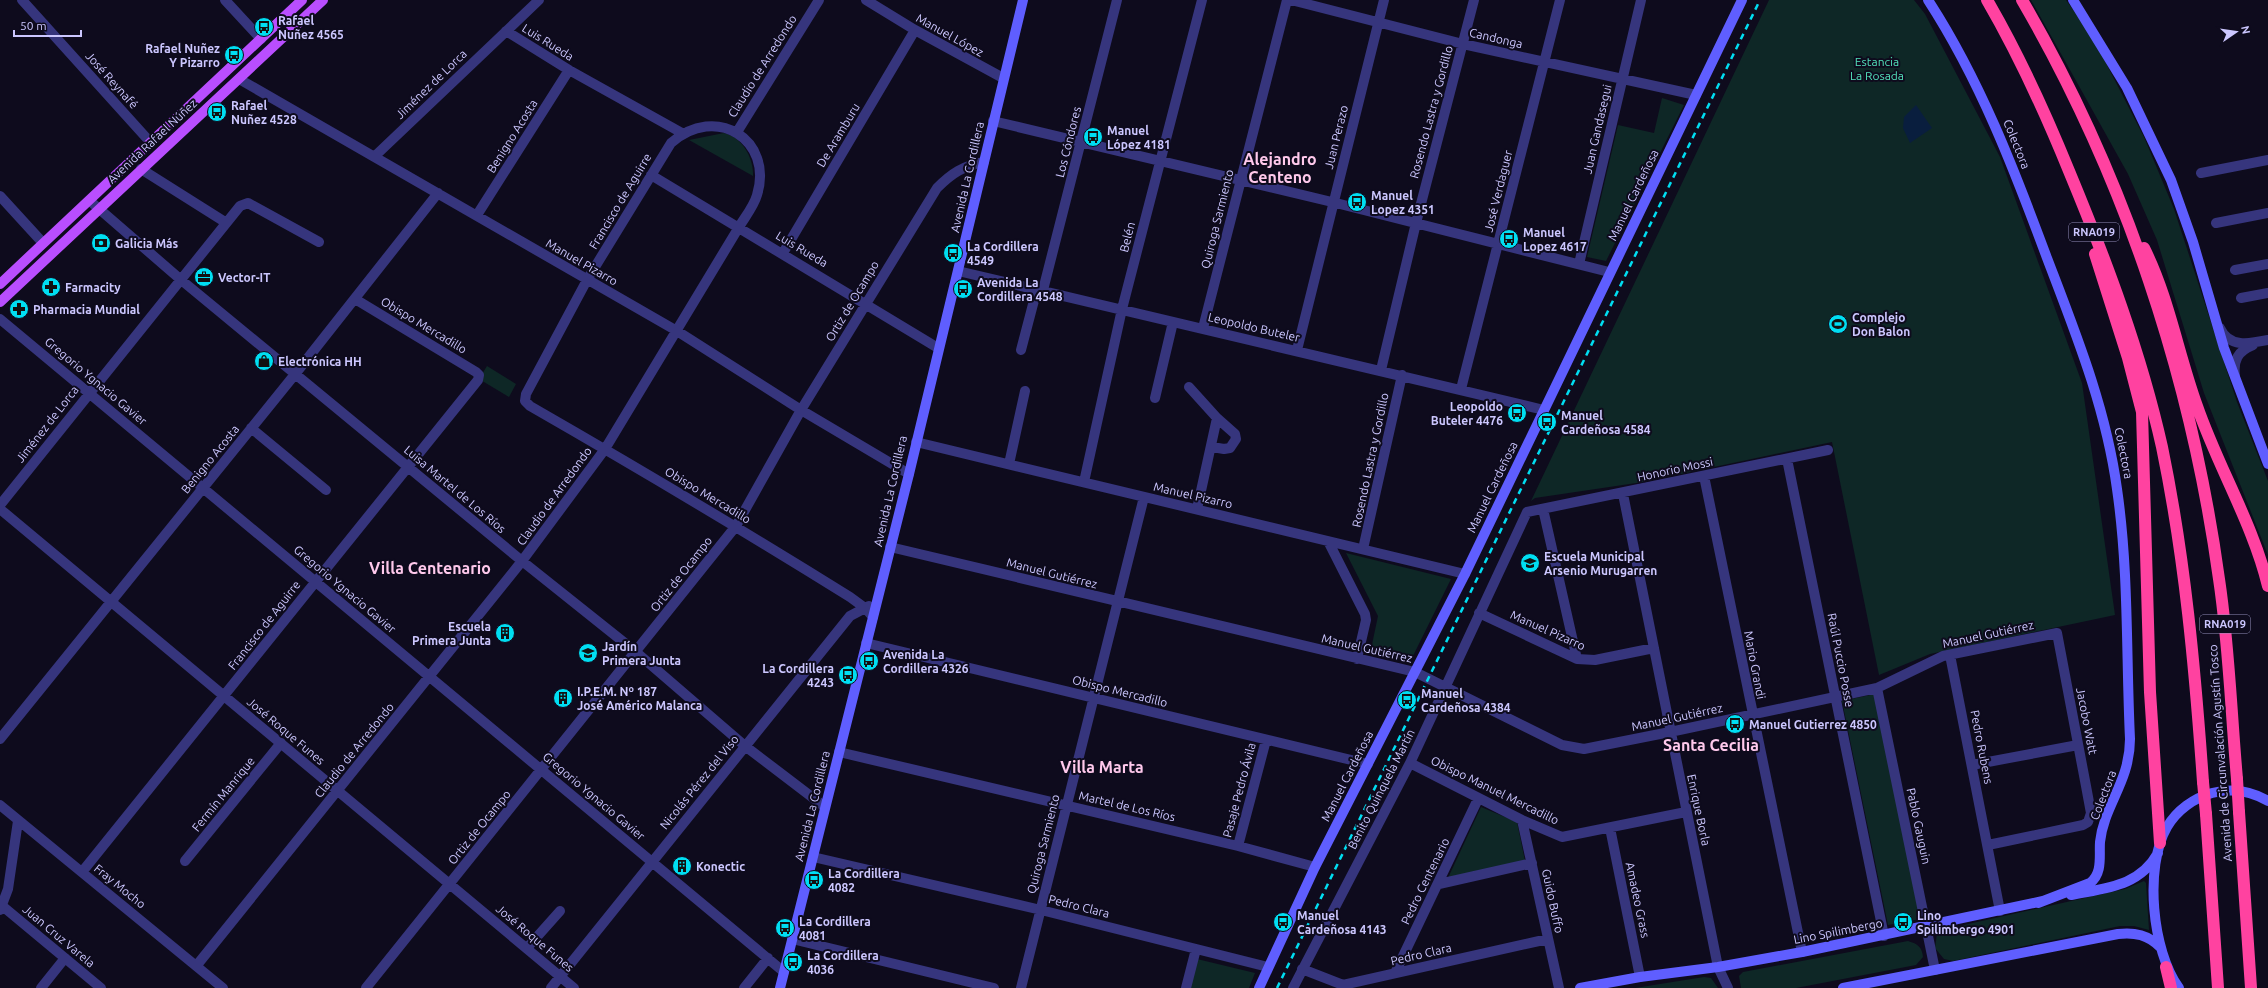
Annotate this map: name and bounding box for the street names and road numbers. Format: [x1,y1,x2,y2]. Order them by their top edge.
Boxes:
street label: Manuel López [914,11,986,59]
street label: Claudio de Arredondo [725,12,799,120]
street label: Luis Rueda [520,21,576,63]
street label: Candonga [1468,26,1524,50]
street label: Rosendo Lastra y Gordillo [1407,44,1455,180]
street label: Jiménez de Lorca [393,47,469,121]
street label: José Reynafé [83,49,141,111]
street label: Juan Gandasegui [1580,83,1614,175]
street label: Avenida Rafael Núñez [105,96,200,186]
street label: Benigno Acosta [484,97,540,175]
street label: De Aramburu [814,101,862,169]
street label: Juan Perazo [1322,104,1350,170]
street label: Los Cóndores [1053,105,1083,179]
street label: Colectora [2001,117,2033,171]
street label: Avenida La Cordillera [948,120,986,234]
street label: Manuel Cardeñosa [1605,147,1661,243]
street label: José Verdaguer [1482,148,1515,233]
street label: Francisco de Aguirre [586,151,654,251]
street label: Quiroga Sarmiento [1198,168,1236,270]
street label: Belén [1117,220,1137,254]
road number: RNA019 [2069,223,2119,241]
street label: Luis Rueda [774,228,830,270]
street label: Manuel Pizarro [544,236,620,288]
street label: Ortiz de Ocampo [823,258,881,344]
street label: Obispo Mercadillo [379,294,469,356]
street label: Leopoldo Buteler [1207,310,1302,344]
street label: Gregorio Ygnacio Gavier [42,335,150,428]
street label: Jiménez de Lorca [13,383,81,465]
street label: Rosendo Lastra y Gordillo [1349,392,1391,528]
street label: Benigno Acosta [179,422,241,496]
street label: Colectora [2113,426,2135,480]
street label: Avenida La Cordillera [871,434,909,548]
street label: Manuel Cardeñosa [1464,439,1520,535]
street label: Luisa Martel de Los Ríos [402,443,508,535]
street label: Claudio de Arredondo [514,444,594,548]
street label: Honorio Mossi [1636,455,1714,483]
street label: Obispo Mercadillo [663,464,753,526]
street label: Manuel Pizarro [1152,480,1234,510]
street label: Ortiz de Ocampo [648,534,714,614]
street label: Gregorio Ygnacio Gavier [291,543,399,636]
street label: Manuel Gutiérrez [1005,555,1099,591]
street label: Francisco de Aguirre [225,578,303,672]
street label: Manuel Pizarro [1509,608,1587,652]
street label: Raúl Puccio Posse [1826,612,1856,708]
road number: RNA019 [2200,615,2250,633]
street label: Manuel Gutiérrez [1941,618,2035,650]
street label: Mario Grandi [1742,630,1768,700]
street label: Manuel Gutiérrez [1320,631,1414,665]
street label: Avenida de Circunvalación Agustín Tosco [2206,644,2234,862]
street label: Obispo Mercadillo [1071,673,1169,709]
street label: Jacobo Watt [2074,686,2100,756]
street label: José Roque Funes [245,695,327,767]
street label: Claudio de Arredondo [312,700,396,800]
street label: Manuel Gutiérrez [1630,701,1724,733]
street label: Pedro Rubens [1968,709,1996,785]
street label: Benito Quinquela Martín [1345,727,1417,851]
street label: Manuel Cardeñosa [1319,729,1375,823]
street label: Nicolás Pérez del Viso [657,732,741,832]
street label: Pasaje Pedro Ávila [1220,741,1258,839]
street label: Avenida La Cordillera [792,749,832,863]
street label: Gregorio Ygnacio Gavier [540,750,648,843]
street label: Obispo Manuel Mercadillo [1429,753,1561,827]
street label: Fermín Manrique [189,754,257,834]
street label: Colectora [2088,768,2118,822]
street label: Enrique Borla [1685,773,1713,847]
street label: Ortiz de Ocampo [445,787,513,867]
street label: Pablo Gauguin [1905,787,1933,865]
street label: Martel de Los Ríos [1078,789,1176,823]
street label: Quiroga Sarmiento [1024,793,1062,895]
street label: Pedro Centenario [1398,836,1452,926]
street label: Fray Mocho [92,861,148,911]
street label: Amadeo Grass [1624,861,1652,939]
street label: Guido Buffo [1540,868,1566,934]
street label: Pedro Clara [1047,892,1111,920]
street label: Juan Cruz Varela [20,902,98,970]
street label: José Roque Funes [494,902,576,974]
street label: Lino Spilimbergo [1792,916,1884,946]
street label: Pedro Clara [1389,941,1453,967]

